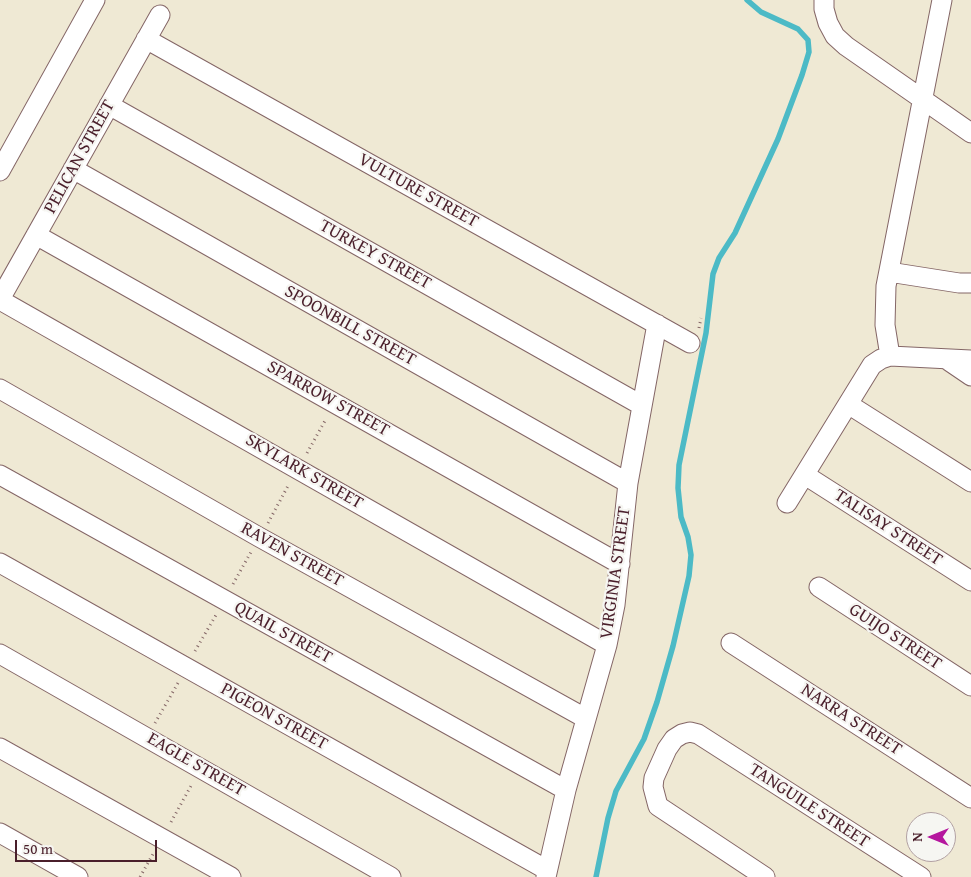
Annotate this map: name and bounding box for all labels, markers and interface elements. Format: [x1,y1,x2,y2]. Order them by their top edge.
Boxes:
street label: PELICAN STREET [40,96,120,218]
street label: VULTURE STREET [354,149,482,233]
street label: TURKEY STREET [315,215,435,295]
street label: SPOONBILL STREET [281,281,419,371]
street label: SPARROW STREET [263,356,393,442]
street label: SKYLARK STREET [241,430,367,514]
street label: TALISAY STREET [830,485,946,571]
street label: VIRGINIA STREET [596,505,636,641]
street label: RAVEN STREET [237,518,347,592]
street label: QUAIL STREET [230,597,336,669]
street label: GUIJO STREET [845,599,945,675]
street label: PIGEON STREET [217,679,331,755]
street label: NARRA STREET [797,679,905,761]
street label: EAGLE STREET [143,728,249,802]
street label: TANGUILE STREET [745,759,873,853]
north arrow [906,812,956,862]
scale bar [18,830,160,862]
text: N [907,832,927,842]
text: 50 m [23,838,53,859]

